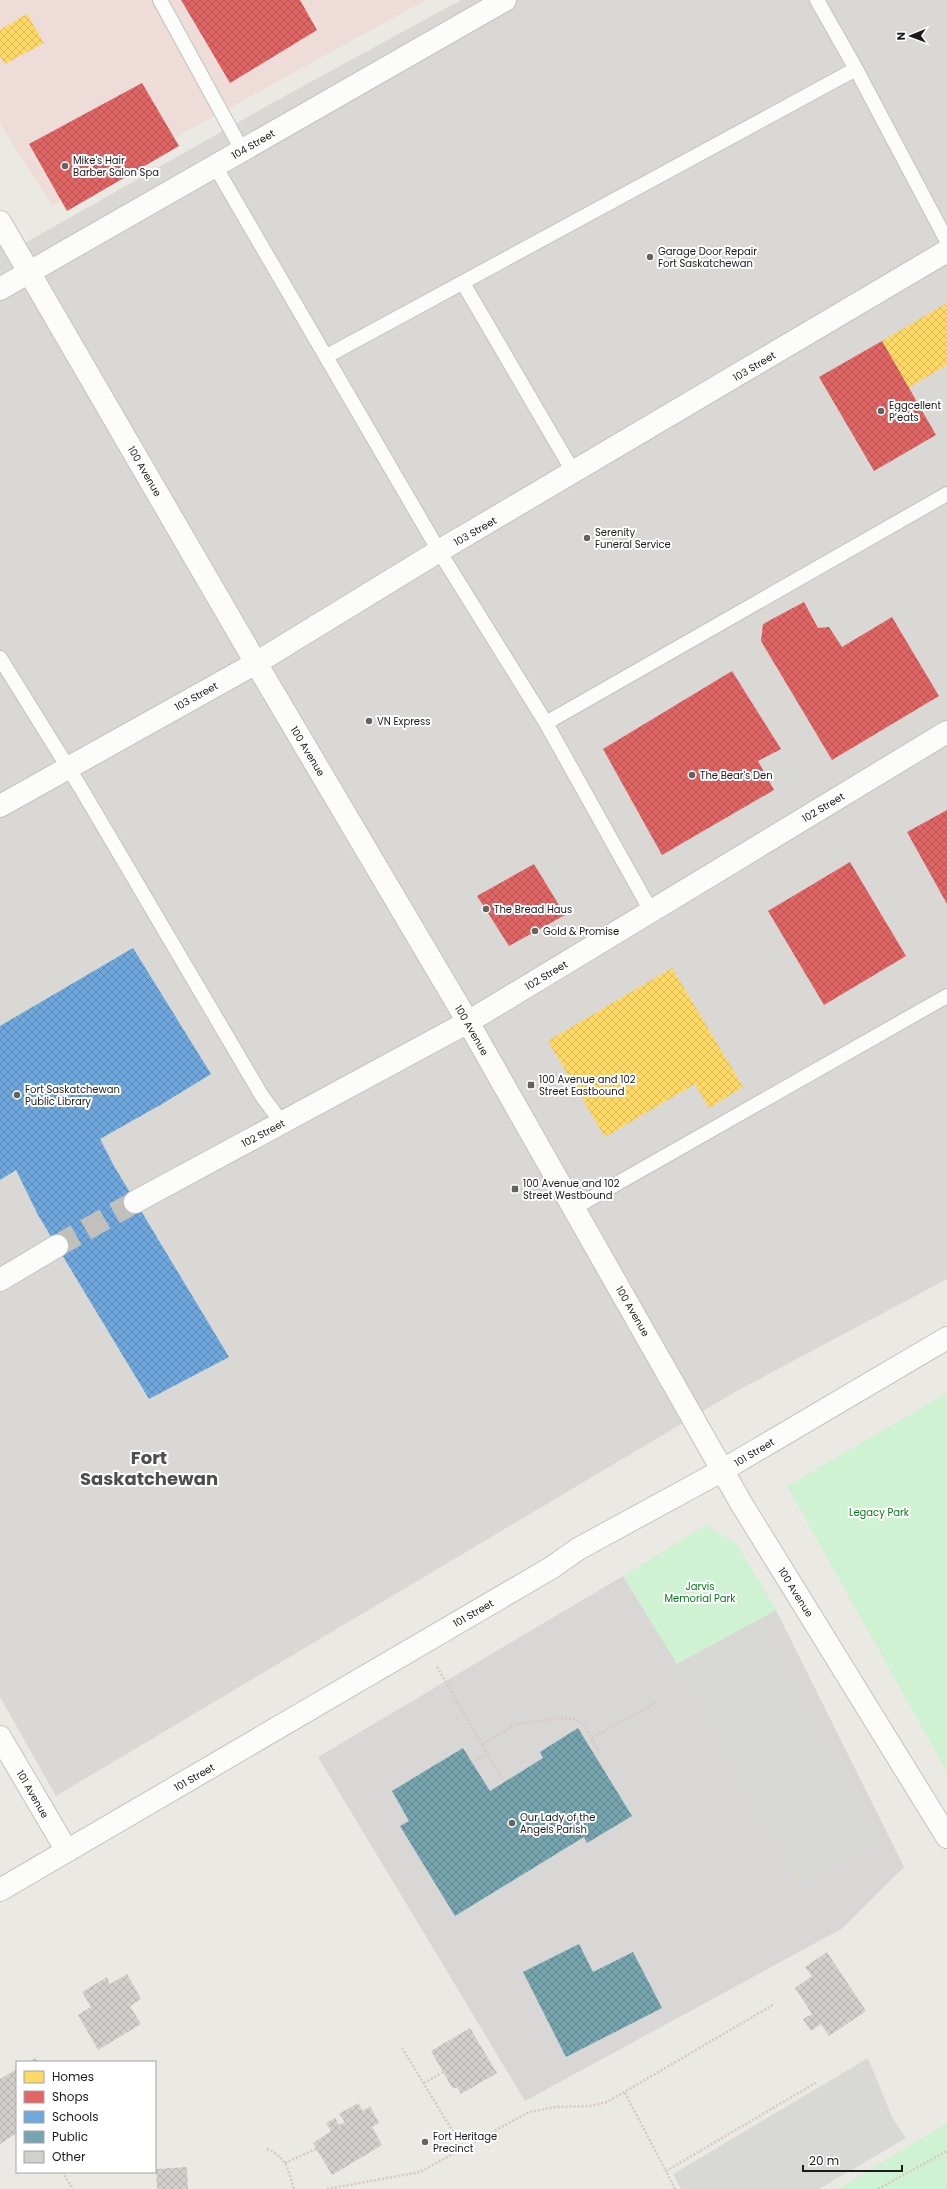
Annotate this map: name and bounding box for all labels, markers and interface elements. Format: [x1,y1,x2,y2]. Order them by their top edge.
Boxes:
north arrow [891,16,931,56]
text: N [893,32,909,40]
street label: 104 Street [229,126,278,163]
place label: Mike's Hair Barber Salon Spa [73,153,159,180]
marker: Mike's Hair Barber Salon Spa [60,161,70,171]
place label: Garage Door Repair Fort Saskatchewan [658,244,757,271]
marker: Garage Door Repair Fort Saskatchewan [645,252,655,262]
street label: 103 Street [730,348,779,385]
place label: Eggcellent P’eats [889,398,941,425]
marker: Eggcellent P’eats [876,406,886,416]
street label: 100 Avenue [124,443,165,499]
street label: 103 Street [451,513,500,550]
place label: Serenity Funeral Service [595,525,671,552]
marker: Serenity Funeral Service [582,533,592,543]
street label: 103 Street [172,678,221,714]
place label: VN Express [377,714,431,729]
marker: VN Express [364,716,374,726]
street label: 100 Avenue [287,723,328,779]
place label: The Bear's Den [700,768,773,783]
marker: The Bear's Den [687,770,697,780]
street label: 102 Street [799,789,848,826]
place label: The Bread Haus [494,902,572,917]
marker: The Bread Haus [481,904,491,914]
place label: Gold & Promise [543,924,619,939]
marker: Gold & Promise [530,926,540,936]
street label: 102 Street [522,957,571,994]
street label: 100 Avenue [451,1002,492,1058]
place label: 100 Avenue and 102 Street Eastbound [539,1072,636,1099]
marker: 100 Avenue and 102 Street Eastbound [526,1080,536,1090]
place label: Fort Saskatchewan Public Library [25,1082,120,1109]
marker: Fort Saskatchewan Public Library [12,1090,22,1100]
street label: 102 Street [239,1116,288,1151]
place label: 100 Avenue and 102 Street Westbound [523,1176,620,1203]
marker: 100 Avenue and 102 Street Westbound [510,1184,520,1194]
street label: 100 Avenue [612,1283,653,1339]
street label: 101 Street [731,1434,778,1470]
district label: Fort Saskatchewan [80,1445,218,1491]
park label: Legacy Park [849,1505,910,1520]
street label: 100 Avenue [774,1565,817,1620]
park label: Jarvis Memorial Park [664,1579,736,1606]
street label: 101 Street [450,1596,497,1631]
street label: 101 Street [171,1760,218,1795]
street label: 101 Avenue [13,1768,52,1821]
place label: Our Lady of the Angels Parish [520,1810,595,1837]
marker: Our Lady of the Angels Parish [507,1818,517,1828]
legend [16,2061,156,2173]
text: Homes [52,2068,94,2085]
text: Shops [52,2088,89,2105]
text: Schools [52,2108,99,2125]
text: Public [52,2128,88,2145]
place label: Fort Heritage Precinct [433,2129,497,2156]
marker: Fort Heritage Precinct [420,2137,430,2147]
scale bar [803,2147,902,2173]
text: Other [52,2148,86,2165]
text: 20 m [809,2152,839,2169]

